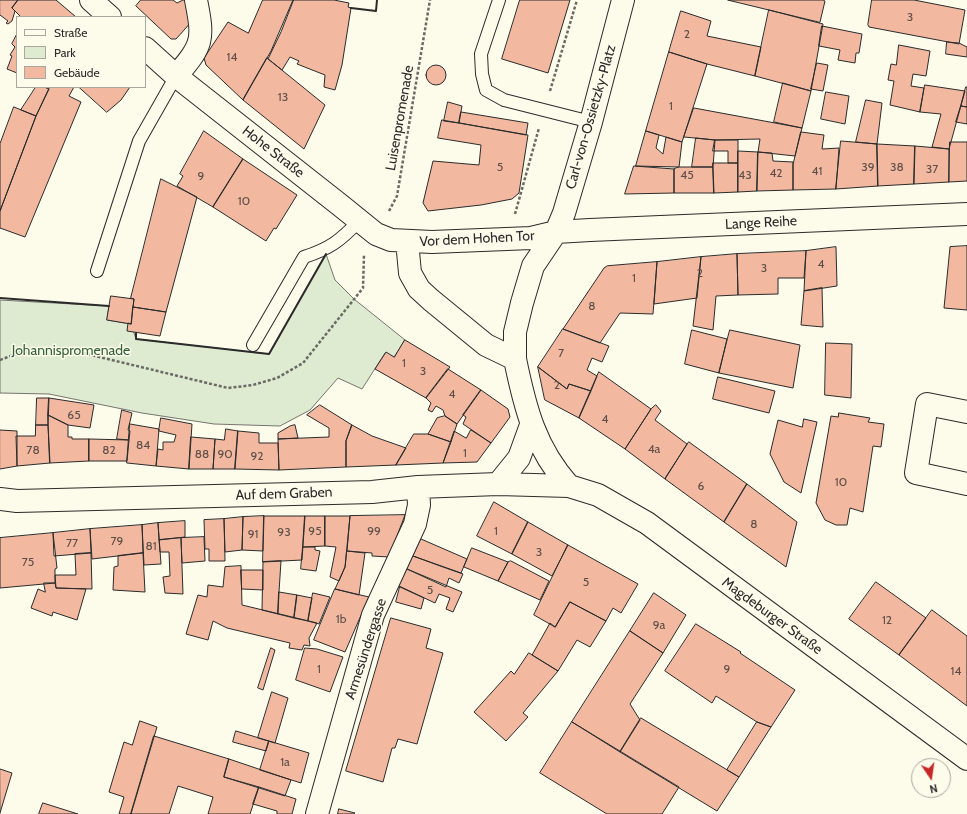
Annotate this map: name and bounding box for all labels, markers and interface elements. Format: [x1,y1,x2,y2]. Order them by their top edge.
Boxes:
house number: 3 [907,10,913,24]
legend [16,16,146,88]
text: Straße [54,25,87,40]
house number: 2 [684,27,690,41]
street label: Carl-von-Ossietzky-Platz [562,43,620,191]
text: Park [54,45,76,60]
house number: 14 [227,50,237,64]
street label: Luisenpromenade [382,64,418,172]
text: Gebäude [54,65,100,80]
house number: 13 [278,90,288,104]
house number: 1 [669,99,673,113]
street label: Hohe Straße [239,123,307,181]
house number: 5 [497,160,503,174]
house number: 39 [861,160,875,174]
house number: 38 [890,160,904,174]
house number: 37 [926,162,938,176]
house number: 41 [812,164,822,178]
house number: 42 [769,166,783,180]
house number: 45 [680,168,694,182]
house number: 43 [738,168,752,182]
house number: 9 [198,169,204,183]
house number: 10 [238,194,250,208]
street label: Lange Reihe [725,213,797,233]
street label: Vor dem Hohen Tor [419,228,535,250]
house number: 4 [818,257,824,271]
house number: 3 [761,261,767,275]
house number: 2 [697,266,703,280]
house number: 1 [632,271,636,285]
house number: 8 [588,299,596,313]
park label: Johannispromenade [12,343,130,359]
house number: 7 [558,346,564,360]
house number: 1 [402,356,406,370]
house number: 3 [420,364,426,378]
house number: 2 [554,378,560,392]
house number: 4 [449,387,455,401]
house number: 65 [67,408,81,422]
house number: 4 [602,412,608,426]
house number: 84 [136,438,150,452]
house number: 4a [648,442,660,456]
house number: 78 [26,443,40,457]
house number: 82 [102,443,116,457]
house number: 1 [463,446,467,460]
house number: 88 [195,447,209,461]
house number: 90 [217,447,233,461]
house number: 92 [250,449,264,463]
house number: 10 [835,475,847,489]
house number: 6 [698,479,704,493]
street label: Auf dem Graben [235,484,333,504]
house number: 8 [750,517,758,531]
house number: 95 [308,524,322,538]
house number: 99 [367,524,381,538]
house number: 1 [494,524,498,538]
house number: 93 [277,525,291,539]
house number: 91 [248,527,258,541]
house number: 79 [111,534,123,548]
house number: 77 [66,536,78,550]
house number: 81 [145,539,157,553]
house number: 3 [536,545,542,559]
house number: 75 [22,555,34,569]
street label: Magdeburger Straße [719,574,825,658]
house number: 5 [583,575,589,589]
house number: 5 [427,583,433,597]
street label: Armesündergasse [342,596,390,702]
house number: 1b [336,612,346,626]
house number: 12 [882,613,892,627]
house number: 9a [653,618,665,632]
house number: 1 [317,662,321,676]
house number: 9 [724,662,730,676]
house number: 14 [951,664,961,678]
house number: 1a [280,755,290,769]
north arrow [911,758,951,798]
text: N [928,781,939,796]

